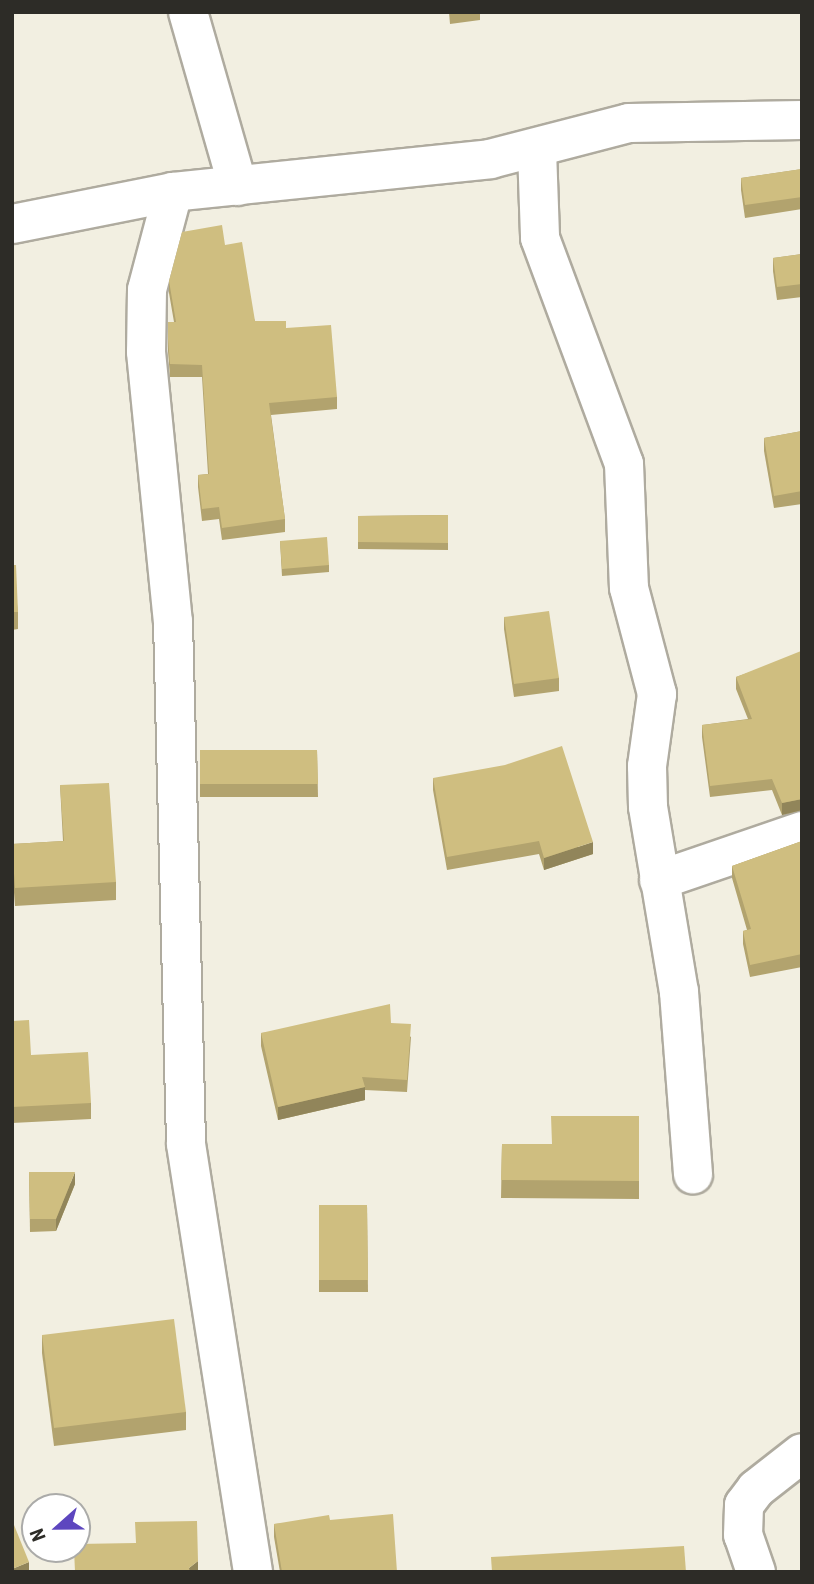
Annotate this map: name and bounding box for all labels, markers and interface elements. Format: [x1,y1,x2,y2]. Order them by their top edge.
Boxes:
north arrow [21,1493,91,1563]
text: N [25,1525,51,1545]

